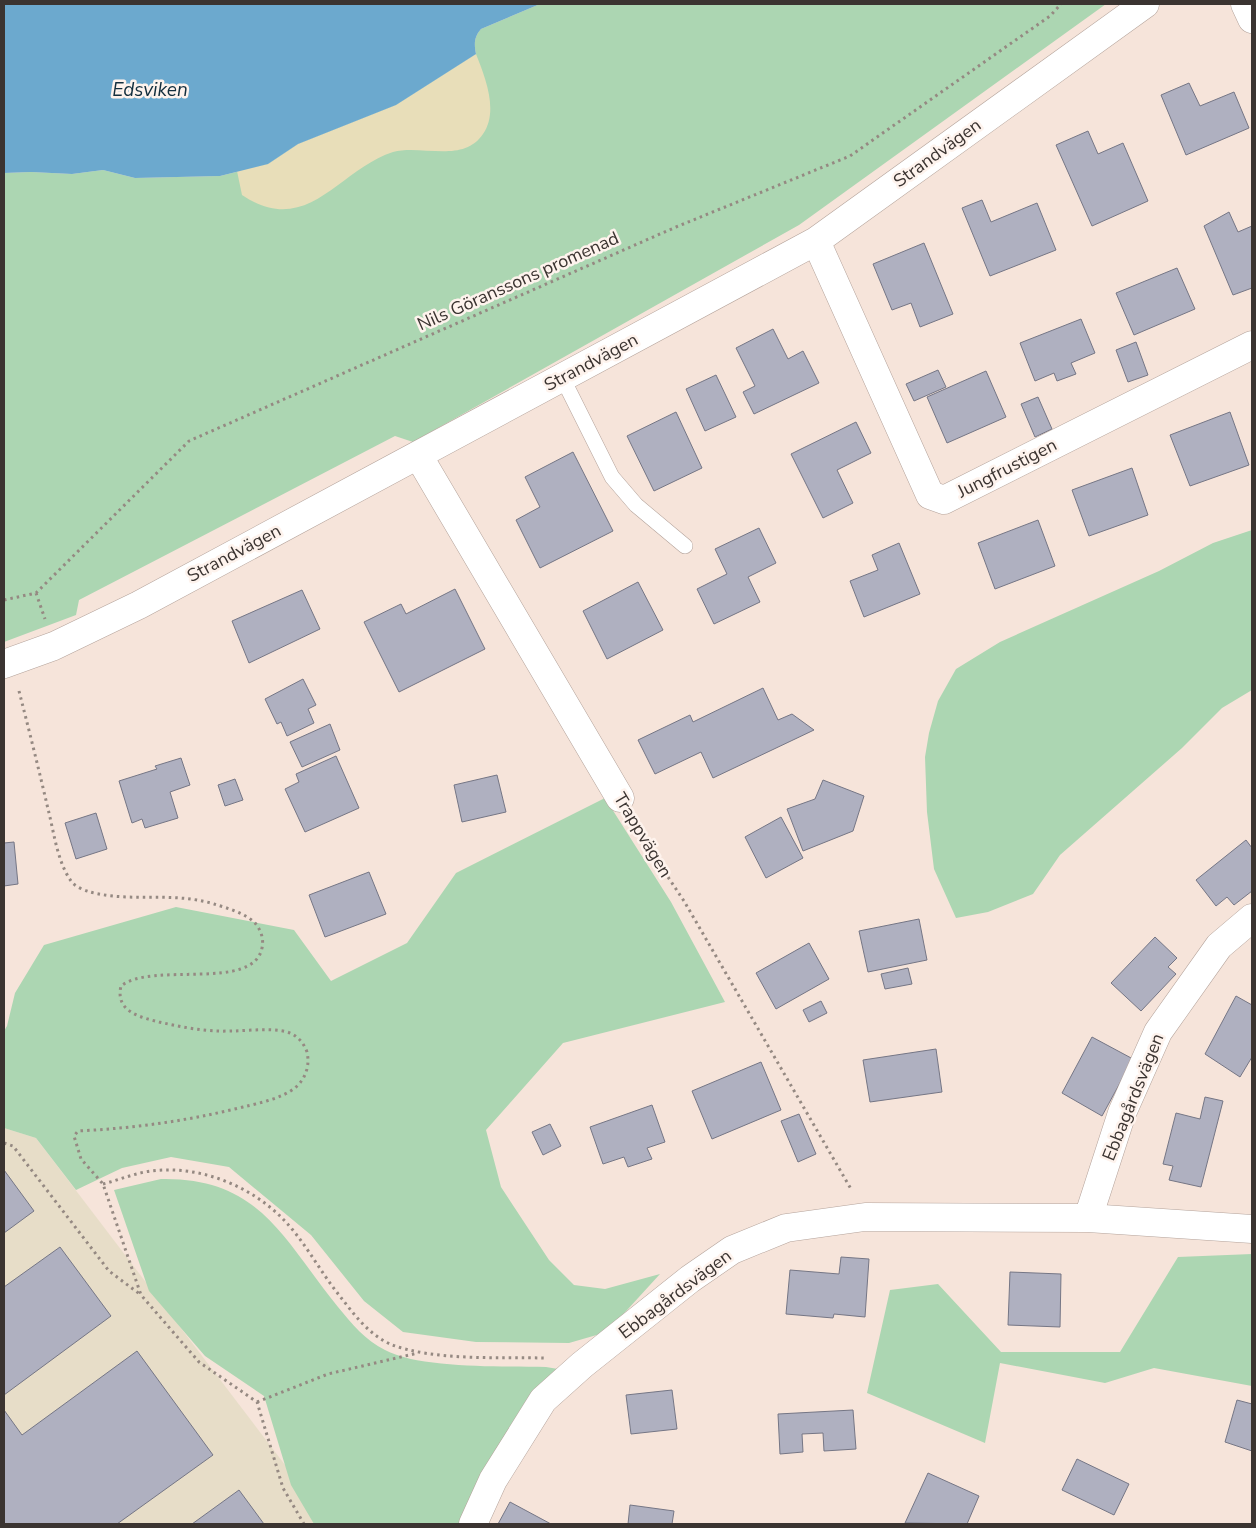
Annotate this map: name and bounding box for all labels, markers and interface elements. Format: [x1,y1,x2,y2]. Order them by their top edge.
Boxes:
water label: Edsviken [112,77,188,103]
street label: Strandvägen [888,113,986,193]
street label: Nils Göranssons promenad [413,226,623,336]
street label: Strandvägen [540,327,642,397]
street label: Jungfrustigen [952,433,1061,504]
street label: Strandvägen [183,518,285,588]
street label: Trappvägen [608,788,678,882]
street label: Ebbagårdsvägen [1097,1030,1169,1164]
street label: Ebbagårdsvägen [614,1244,736,1344]

